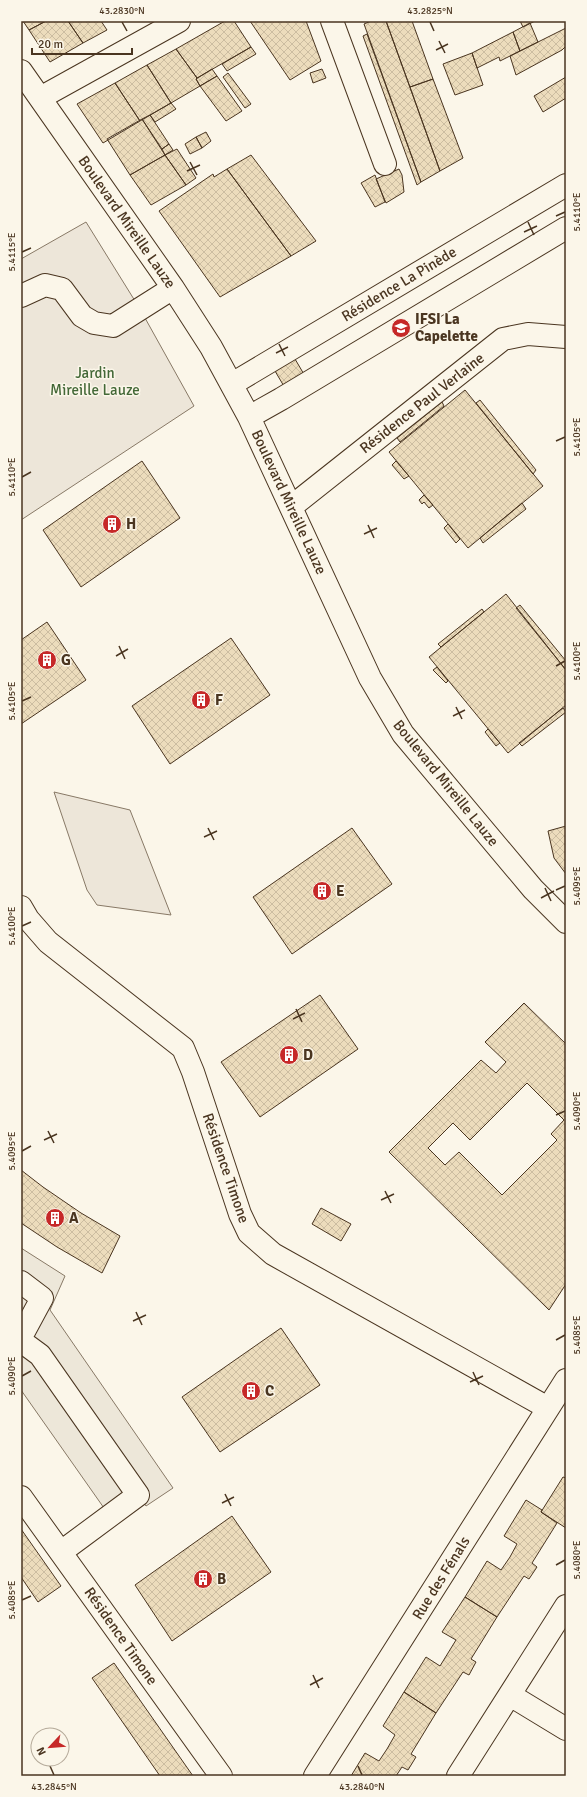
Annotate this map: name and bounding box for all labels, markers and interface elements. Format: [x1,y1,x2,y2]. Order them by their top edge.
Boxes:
text: 43.2830°N [99,5,145,17]
text: 43.2825°N [407,5,453,17]
scale bar [32,30,132,56]
text: 20 m [38,37,63,52]
street label: Boulevard Mireille Lauze [74,152,180,292]
text: 5.4110°E [571,192,583,232]
text: 5.4115°E [6,232,18,272]
street label: Résidence La Pinède [338,243,460,325]
place label: IFSI La Capelette [415,310,478,345]
school or university icon: IFSI La Capelette [390,317,412,339]
street label: Résidence Paul Verlaine [356,349,488,457]
park label: Jardin Mireille Lauze [50,364,140,399]
text: 5.4105°E [571,417,583,457]
street label: Boulevard Mireille Lauze [248,427,330,577]
text: 5.4110°E [6,457,18,497]
building icon: H [101,513,123,535]
place label: H [126,515,136,533]
text: 5.4100°E [571,641,583,681]
building icon: G [36,649,58,671]
place label: G [61,651,71,669]
text: 5.4105°E [6,681,18,721]
building icon: F [190,689,212,711]
place label: F [215,691,223,709]
street label: Boulevard Mireille Lauze [389,716,503,850]
text: 5.4095°E [571,866,583,906]
building icon: E [311,880,333,902]
place label: E [336,882,345,900]
text: 5.4100°E [6,906,18,946]
building icon: D [278,1044,300,1066]
place label: D [303,1046,313,1064]
text: 5.4090°E [571,1091,583,1131]
street label: Résidence Timone [199,1111,253,1225]
text: 5.4095°E [6,1131,18,1171]
building icon: A [44,1207,66,1229]
place label: A [69,1209,79,1227]
text: 5.4085°E [571,1315,583,1355]
text: 5.4090°E [6,1356,18,1396]
building icon: C [240,1380,262,1402]
place label: C [265,1382,274,1400]
street label: Rue des Fénals [408,1533,474,1623]
text: 5.4080°E [571,1540,583,1580]
building icon: B [192,1568,214,1590]
place label: B [217,1570,226,1588]
text: 5.4085°E [6,1580,18,1620]
street label: Résidence Timone [81,1584,161,1688]
north arrow [30,1727,70,1767]
text: N [34,1745,49,1757]
text: 43.2845°N [31,1781,77,1793]
text: 43.2840°N [339,1781,385,1793]

